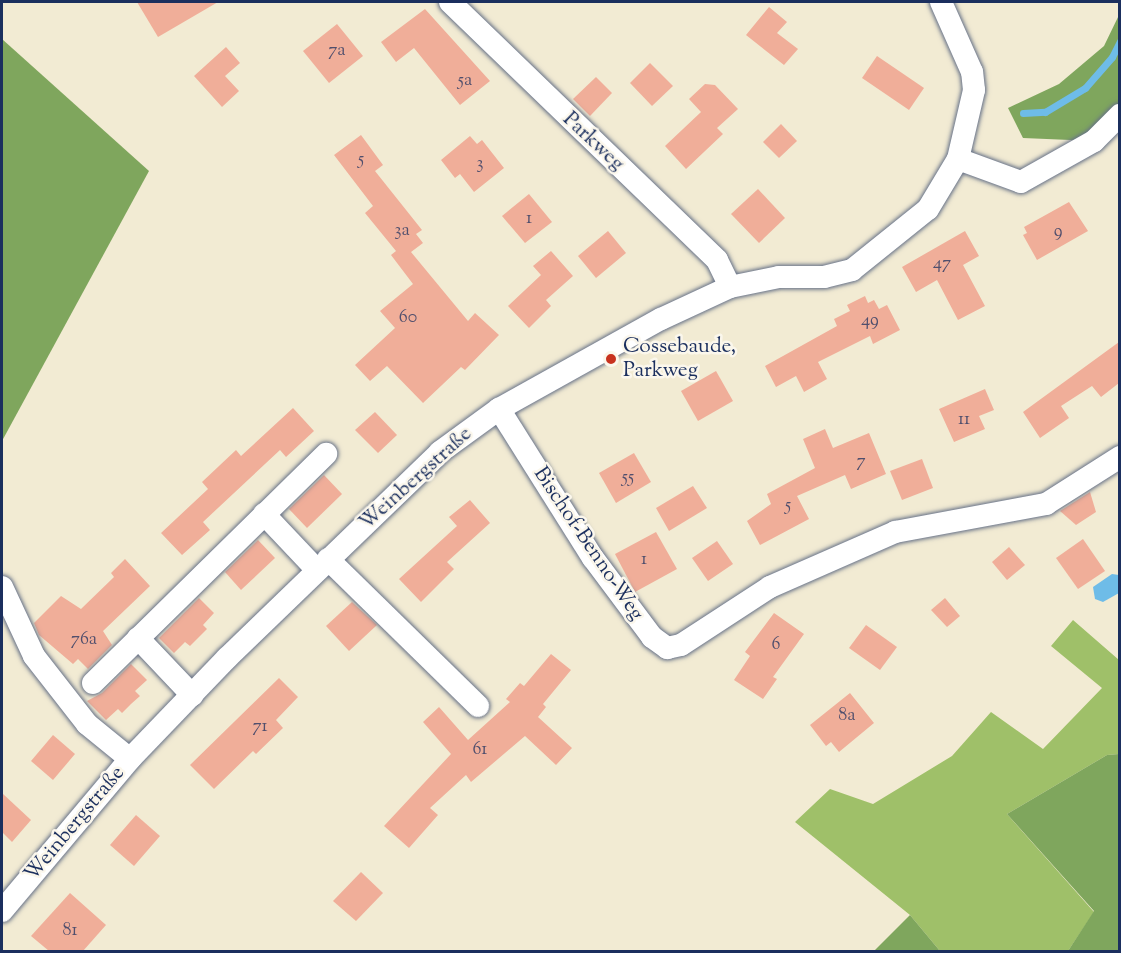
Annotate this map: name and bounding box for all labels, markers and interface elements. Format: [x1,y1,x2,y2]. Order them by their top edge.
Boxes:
house number: 7a [328,40,346,62]
house number: 5a [458,70,472,92]
street label: Parkweg [557,107,629,177]
house number: 5 [358,149,364,171]
house number: 3 [476,153,484,175]
house number: 1 [526,208,532,230]
house number: 3a [394,220,410,242]
house number: 9 [1054,221,1062,243]
house number: 47 [933,253,951,275]
house number: 60 [399,307,417,329]
house number: 49 [861,310,879,332]
place label: Cossebaude, Parkweg [623,334,736,384]
marker: Cossebaude, Parkweg [604,352,618,366]
house number: 11 [958,409,970,431]
street label: Weinbergstraße [355,422,477,536]
house number: 7 [856,451,866,473]
street label: Bischof-Benno-Weg [527,463,649,625]
house number: 55 [622,467,634,489]
house number: 5 [785,495,791,517]
house number: 1 [641,549,647,571]
house number: 76a [71,629,97,651]
house number: 6 [772,634,780,656]
house number: 8a [838,705,856,727]
house number: 71 [252,716,268,738]
house number: 61 [473,739,487,761]
street label: Weinbergstraße [20,761,130,887]
house number: 81 [62,920,78,942]

